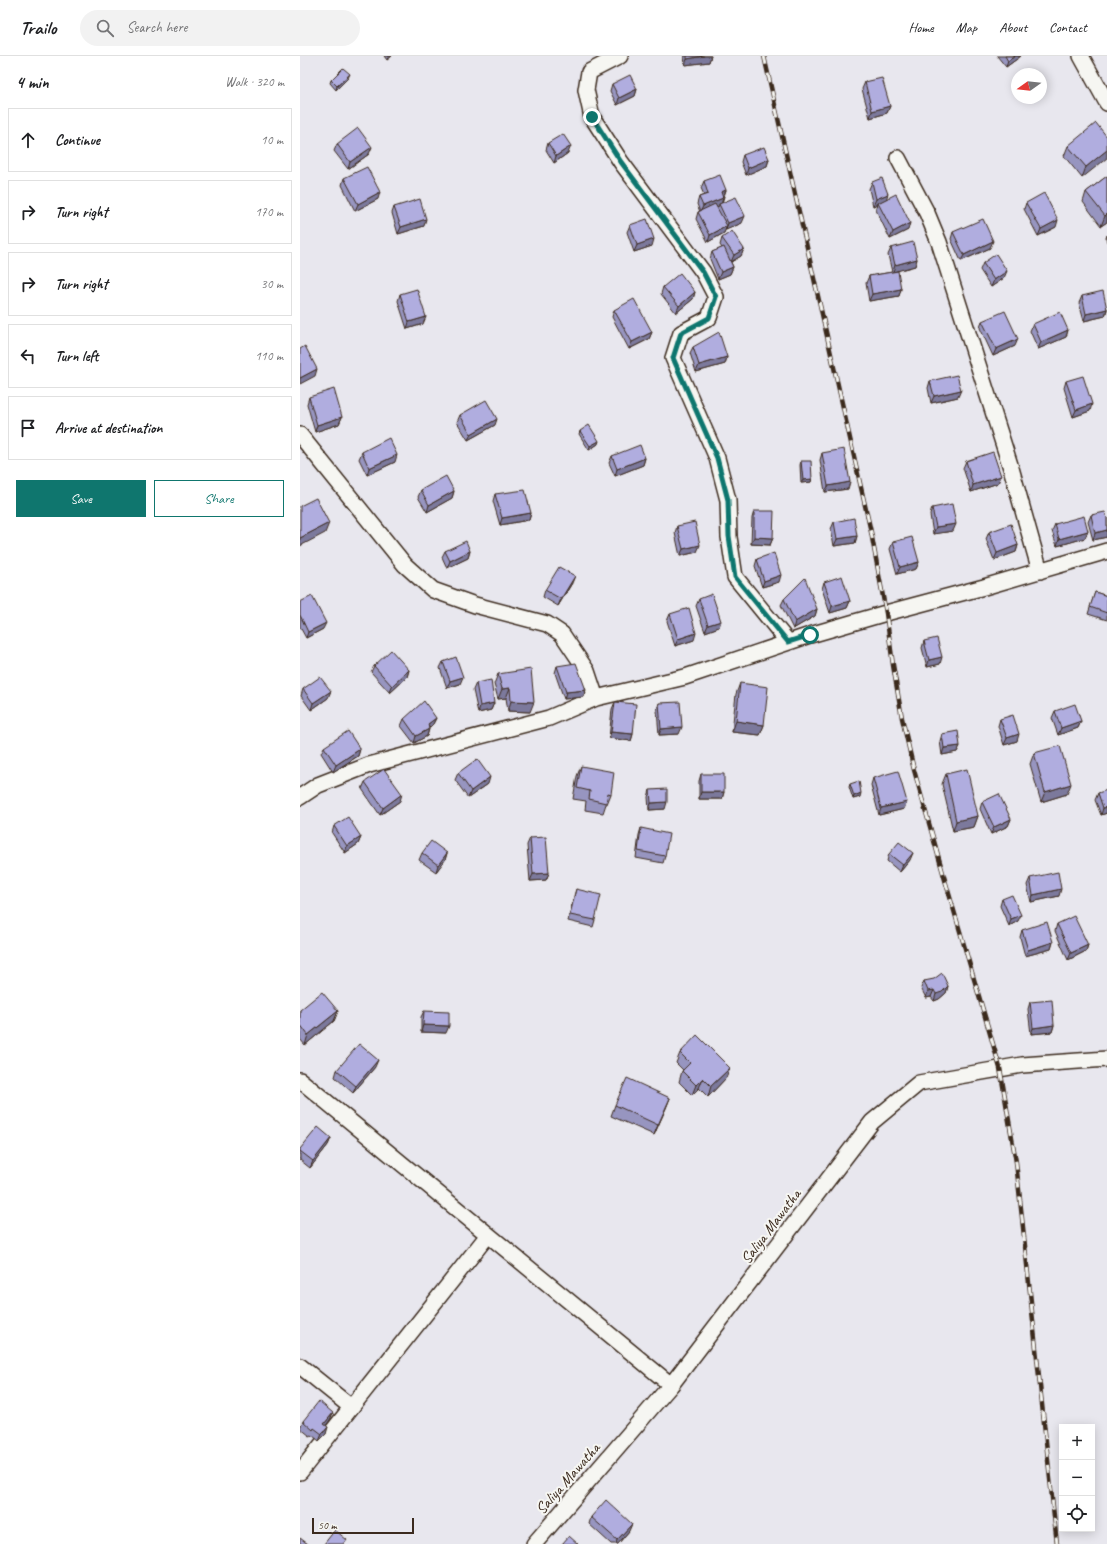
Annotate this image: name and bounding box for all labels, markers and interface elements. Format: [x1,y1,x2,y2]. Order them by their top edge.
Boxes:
search box [80,10,360,46]
text: Trailo [20,16,56,40]
icon: search [94,17,116,39]
text: Search here [126,18,188,37]
text: Home [908,19,934,36]
text: Map [956,19,977,36]
text: About [999,19,1027,36]
text: Contact [1049,19,1087,36]
north arrow [1011,68,1047,104]
text: 4 min [16,72,49,93]
text: Walk · 320 m [225,74,284,90]
route end [583,108,601,126]
icon: ahead [17,129,39,151]
text: Continue [55,131,100,150]
text: 10 m [261,132,283,148]
icon: right [17,201,39,223]
text: Turn right [55,203,108,222]
text: 170 m [255,204,283,220]
icon: right [17,273,39,295]
text: Turn right [55,275,108,294]
text: 30 m [261,276,283,292]
icon: left [17,345,39,367]
text: Turn left [55,347,98,366]
text: 110 m [255,348,283,364]
icon: arrive [17,417,39,439]
text: Arrive at destination [55,419,162,438]
button: Save [16,480,146,517]
button: Share [154,480,284,517]
route start [801,626,819,644]
street label: Saliya Mawatha [736,1184,806,1268]
map controls [1059,1424,1095,1532]
button: + [1059,1424,1095,1460]
street label: Saliya Mawatha [531,1438,605,1519]
button: − [1059,1460,1095,1496]
button: locate [1059,1496,1095,1532]
scale bar [312,1516,414,1535]
text: 50 m [318,1518,337,1532]

